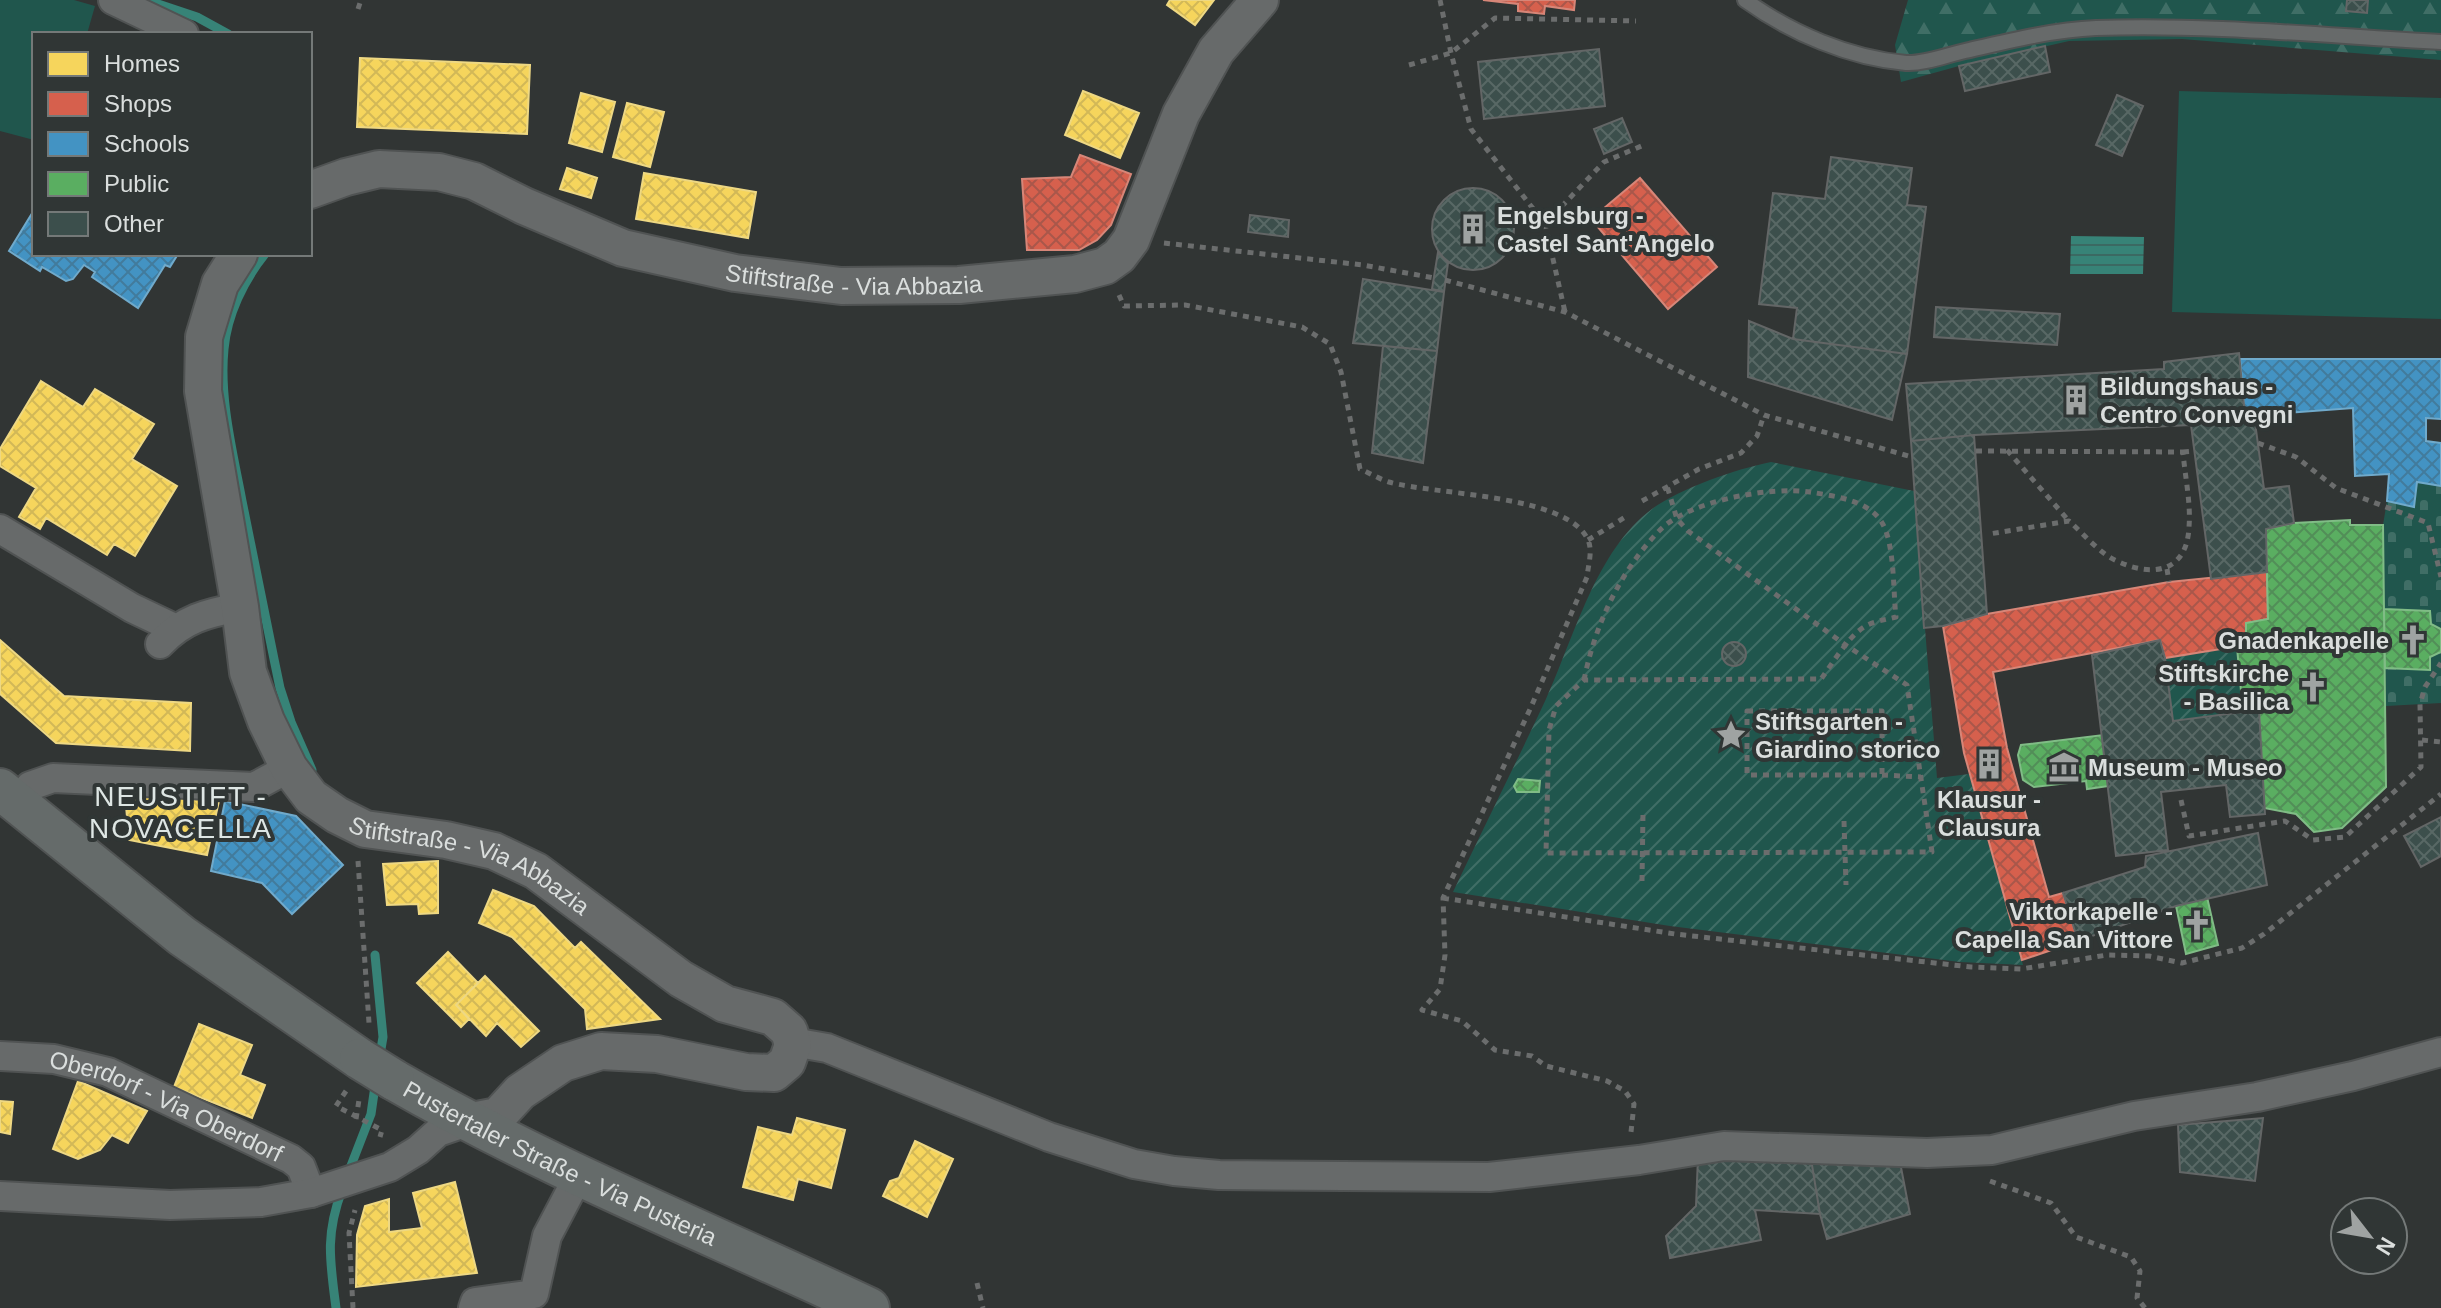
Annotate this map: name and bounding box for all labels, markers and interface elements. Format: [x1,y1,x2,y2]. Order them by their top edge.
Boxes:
legend [32,32,312,256]
text: Homes [104,50,180,77]
text: Shops [104,90,172,117]
text: Schools [104,130,189,157]
text: Public [104,170,169,197]
place label: Engelsburg - Castel Sant'Angelo [1497,202,1715,257]
text: Other [104,210,164,237]
building icon: Engelsburg - Castel Sant'Angelo [1456,212,1490,246]
street label: Stiftstraße - Via Abbazia [723,258,984,299]
place label: Bildungshaus - Centro Convegni [2100,373,2293,428]
building icon: Bildungshaus - Centro Convegni [2059,383,2093,417]
church icon: Gnadenkapelle [2396,623,2430,657]
place label: Gnadenkapelle [2218,627,2389,654]
place label: Stiftskirche - Basilica [2158,660,2290,715]
church icon: Stiftskirche - Basilica [2296,670,2330,704]
place label: Stiftsgarten - Giardino storico [1755,708,1940,763]
place icon: Stiftsgarten - Giardino storico [1714,718,1748,752]
building icon: Klausur - Clausura [1972,747,2006,781]
museum icon: Museum - Museo [2047,750,2081,784]
place label: Museum - Museo [2088,754,2283,781]
district label: NEUSTIFT - NOVACELLA [89,781,273,844]
place label: Klausur - Clausura [1937,786,2041,841]
street label: Stiftstraße - Via Abbazia [345,810,596,920]
place label: Viktorkapelle - Capella San Vittore [1955,898,2173,953]
church icon: Viktorkapelle - Capella San Vittore [2180,908,2214,942]
street label: Oberdorf - Via Oberdorf [47,1045,288,1167]
street label: Pustertaler Straße - Via Pusteria [399,1075,722,1251]
north arrow [2329,1196,2409,1276]
text: N [2371,1233,2401,1259]

